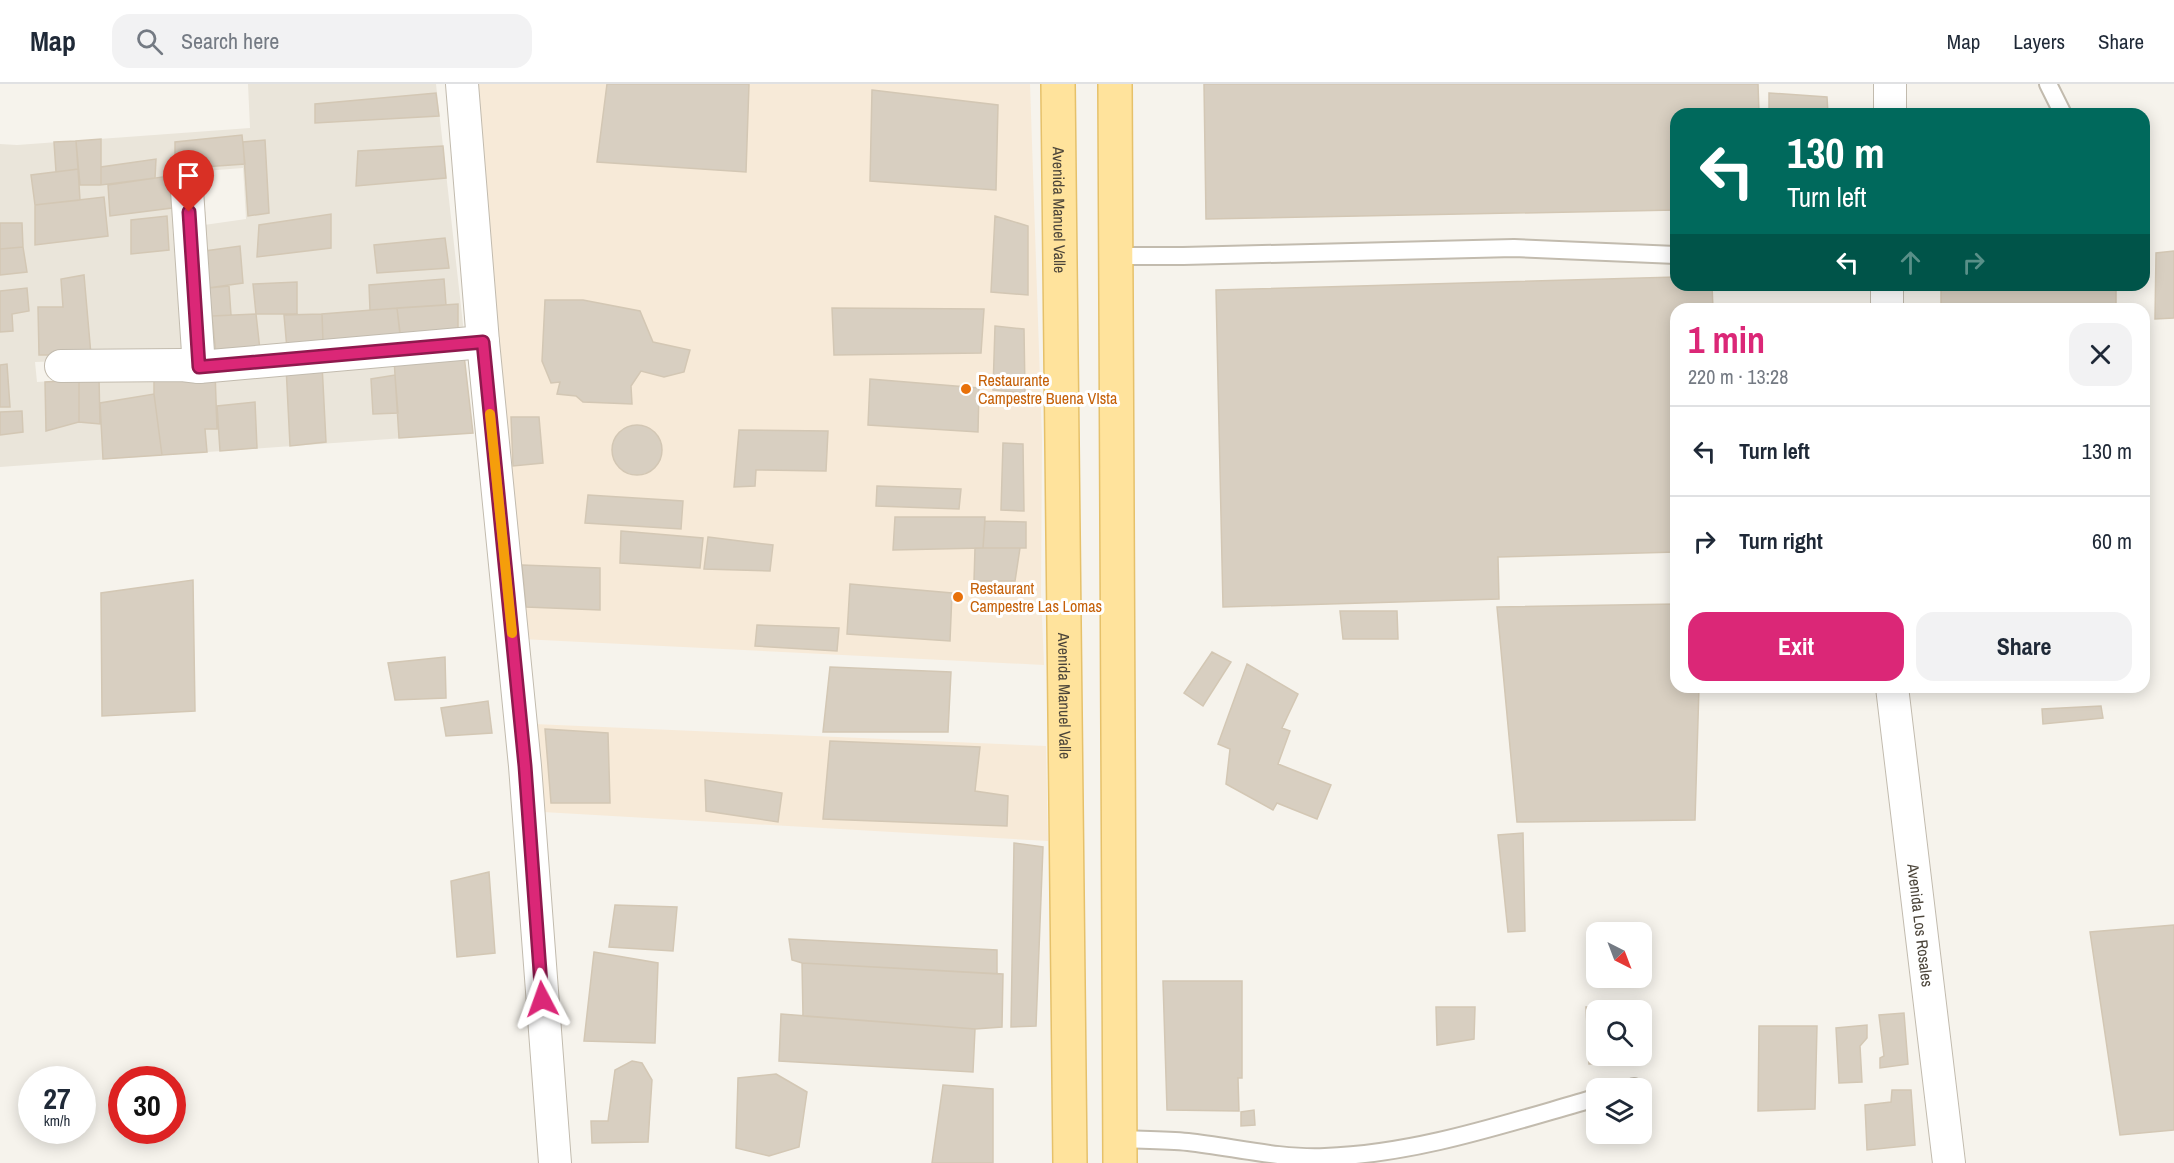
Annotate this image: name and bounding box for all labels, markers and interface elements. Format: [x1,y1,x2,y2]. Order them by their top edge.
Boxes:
search box [112,14,532,68]
text: Map [30,22,76,60]
icon: search [133,25,166,58]
text: Search here [181,26,279,56]
text: Map [1947,27,1980,56]
text: Layers [2013,27,2065,56]
text: Share [2098,27,2144,56]
text: 130 m [1787,125,1885,181]
icon: left [1688,132,1766,210]
street label: Avenida Manuel Valle [1048,146,1071,273]
pin [163,150,214,212]
icon: arrive [172,159,205,192]
text: Turn left [1787,179,1866,215]
icon: left [1831,246,1864,279]
icon: ahead [1894,246,1927,279]
icon: right [1957,246,1990,279]
text: 1 min [1688,316,1765,364]
button: close [2069,323,2132,386]
text: 220 m · 13:28 [1688,363,1788,390]
place label: Restaurante Campestre Buena VIsta [978,369,1118,409]
marker: Restaurante Campestre Buena VIsta [959,382,973,396]
icon: left [1688,435,1721,468]
text: Turn left [1739,436,1810,466]
text: 130 m [2082,436,2132,466]
icon: right [1688,525,1721,558]
text: Turn right [1739,526,1823,556]
text: 60 m [2092,526,2132,556]
place label: Restaurant Campestre Las Lomas [970,577,1102,617]
marker: Restaurant Campestre Las Lomas [951,590,965,604]
button: Exit [1688,612,1904,681]
button: Share [1916,612,2132,681]
street label: Avenida Manuel Valle [1053,632,1077,759]
street label: Avenida Los Rosales [1902,862,1939,988]
north arrow [1586,922,1652,988]
map controls [1586,922,1652,1144]
position arrow [510,967,574,1031]
button: search [1586,1000,1652,1066]
speed limit sign: 30 [108,1066,186,1144]
text: 27 [43,1078,71,1118]
button: layers [1586,1078,1652,1144]
text: km/h [44,1110,70,1131]

